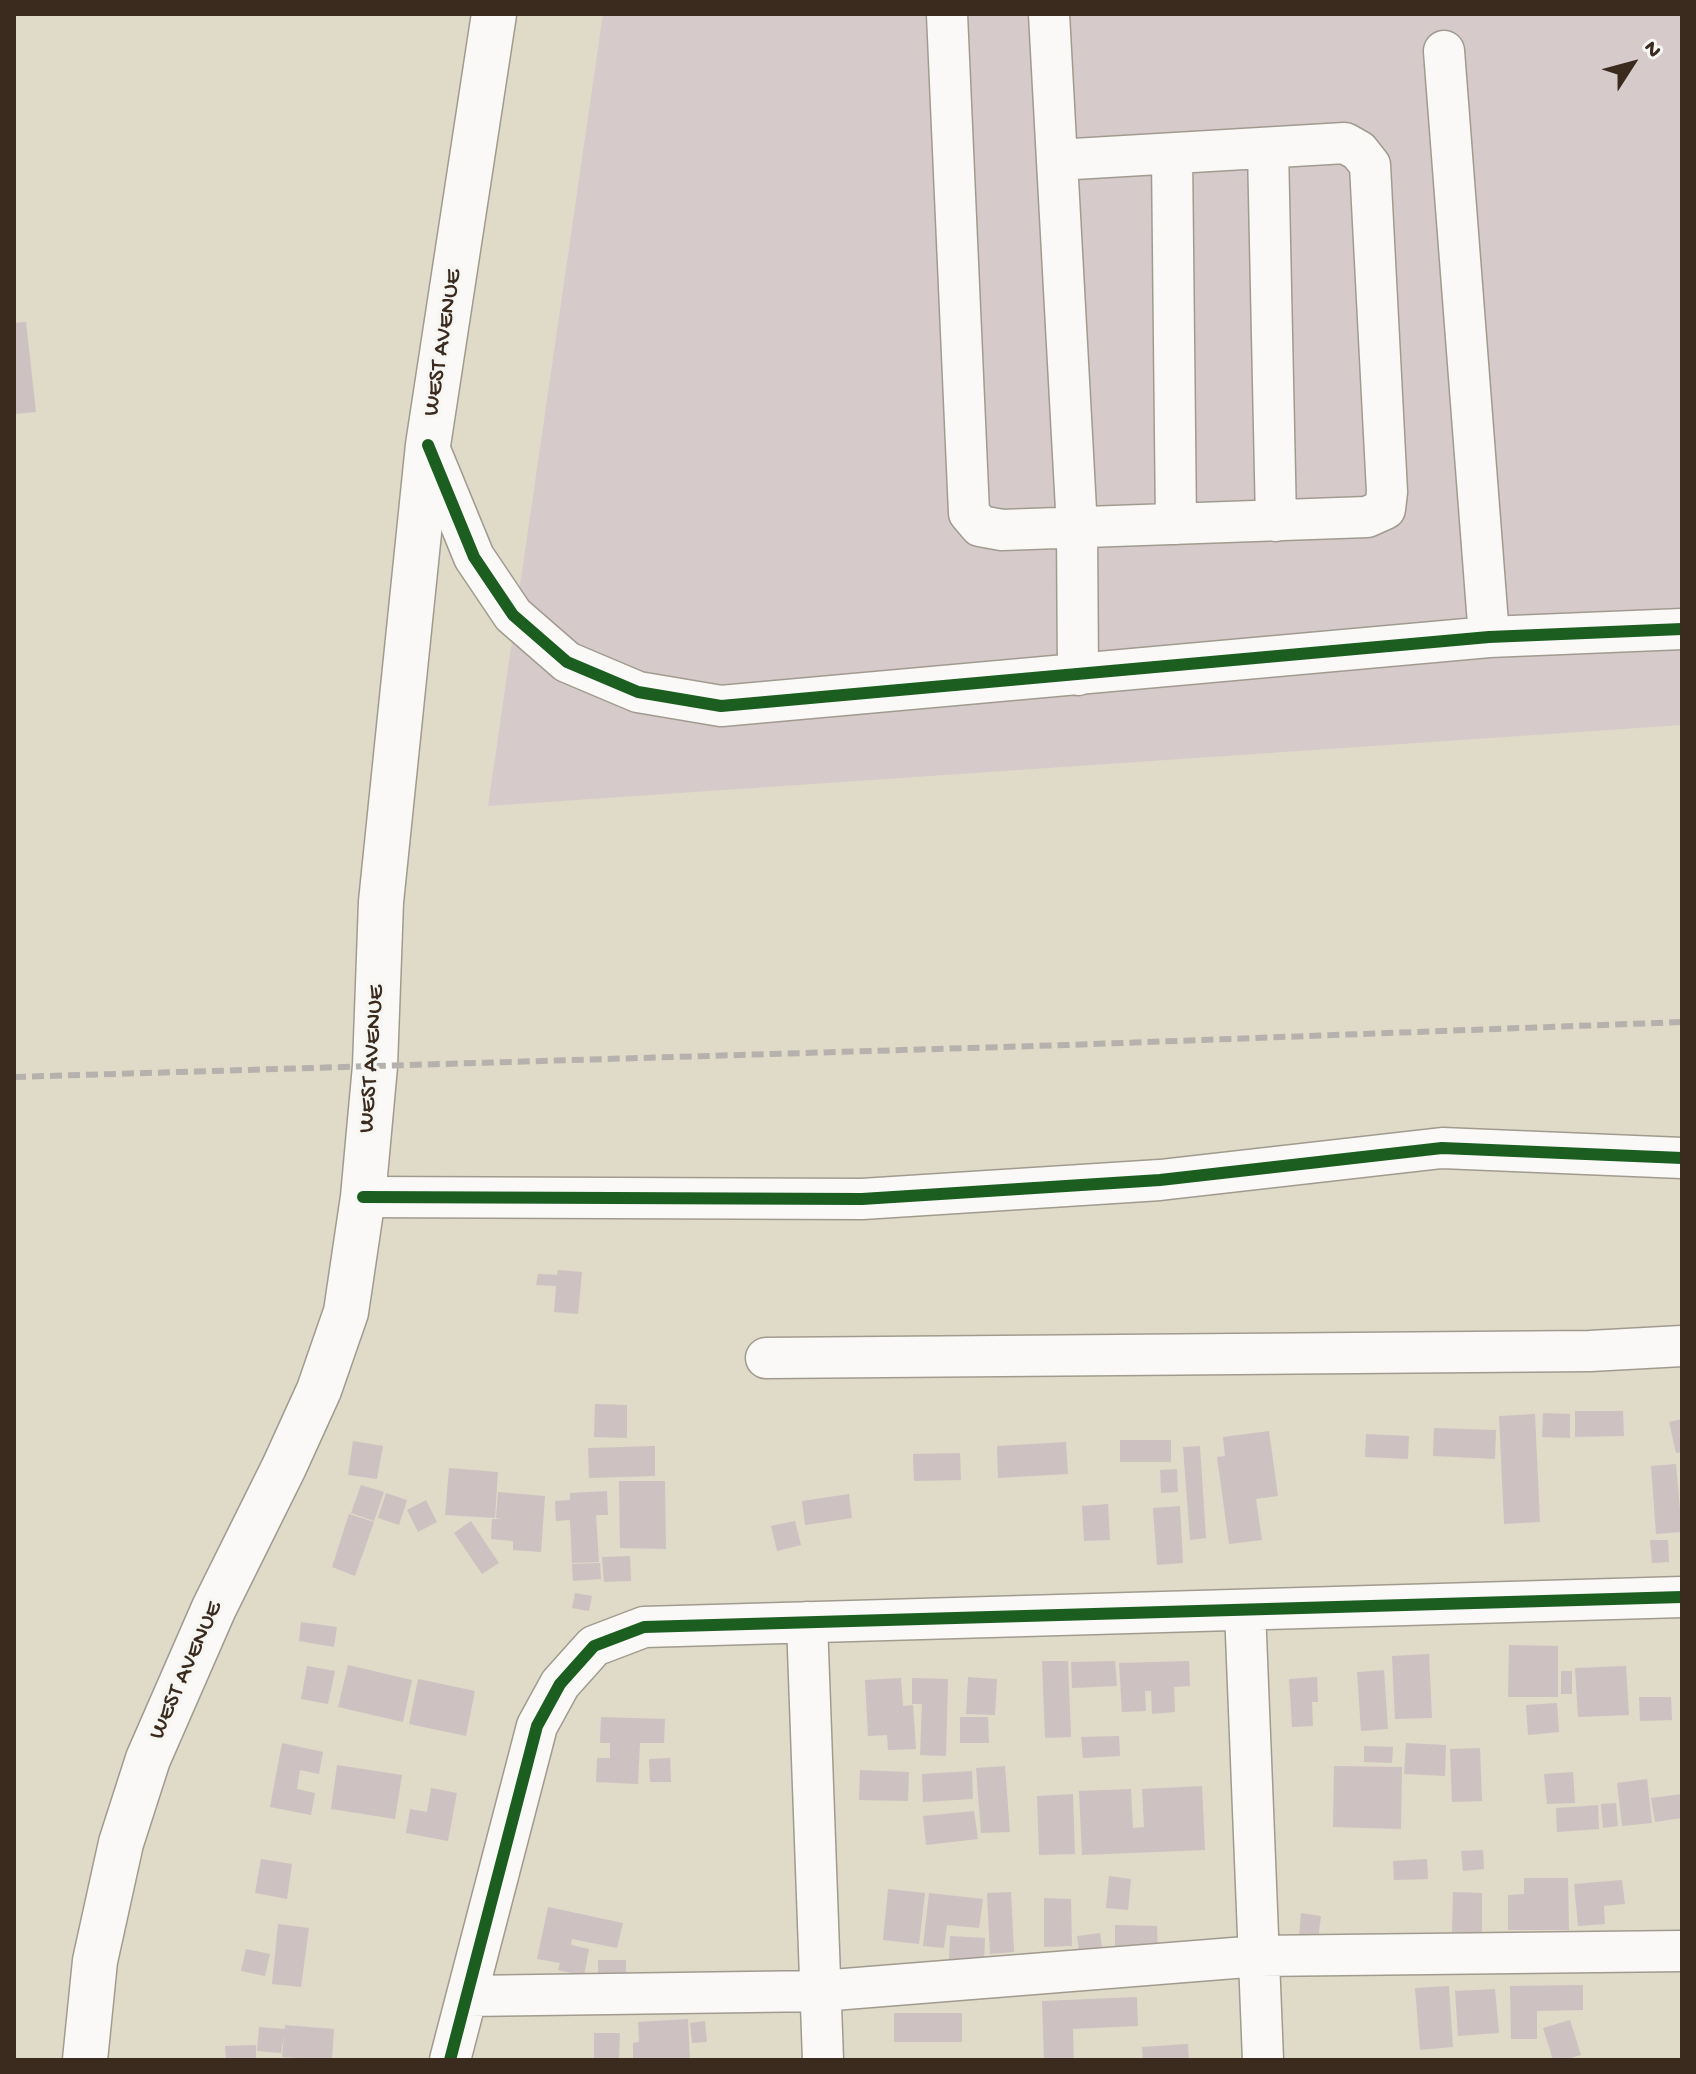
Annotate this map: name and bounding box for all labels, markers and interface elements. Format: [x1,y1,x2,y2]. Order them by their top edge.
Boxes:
north arrow [1592,24,1672,104]
text: N [1637,36,1666,63]
street label: WEST AVENUE [418,267,470,419]
street label: WEST AVENUE [353,984,393,1134]
street label: WEST AVENUE [144,1597,230,1745]

